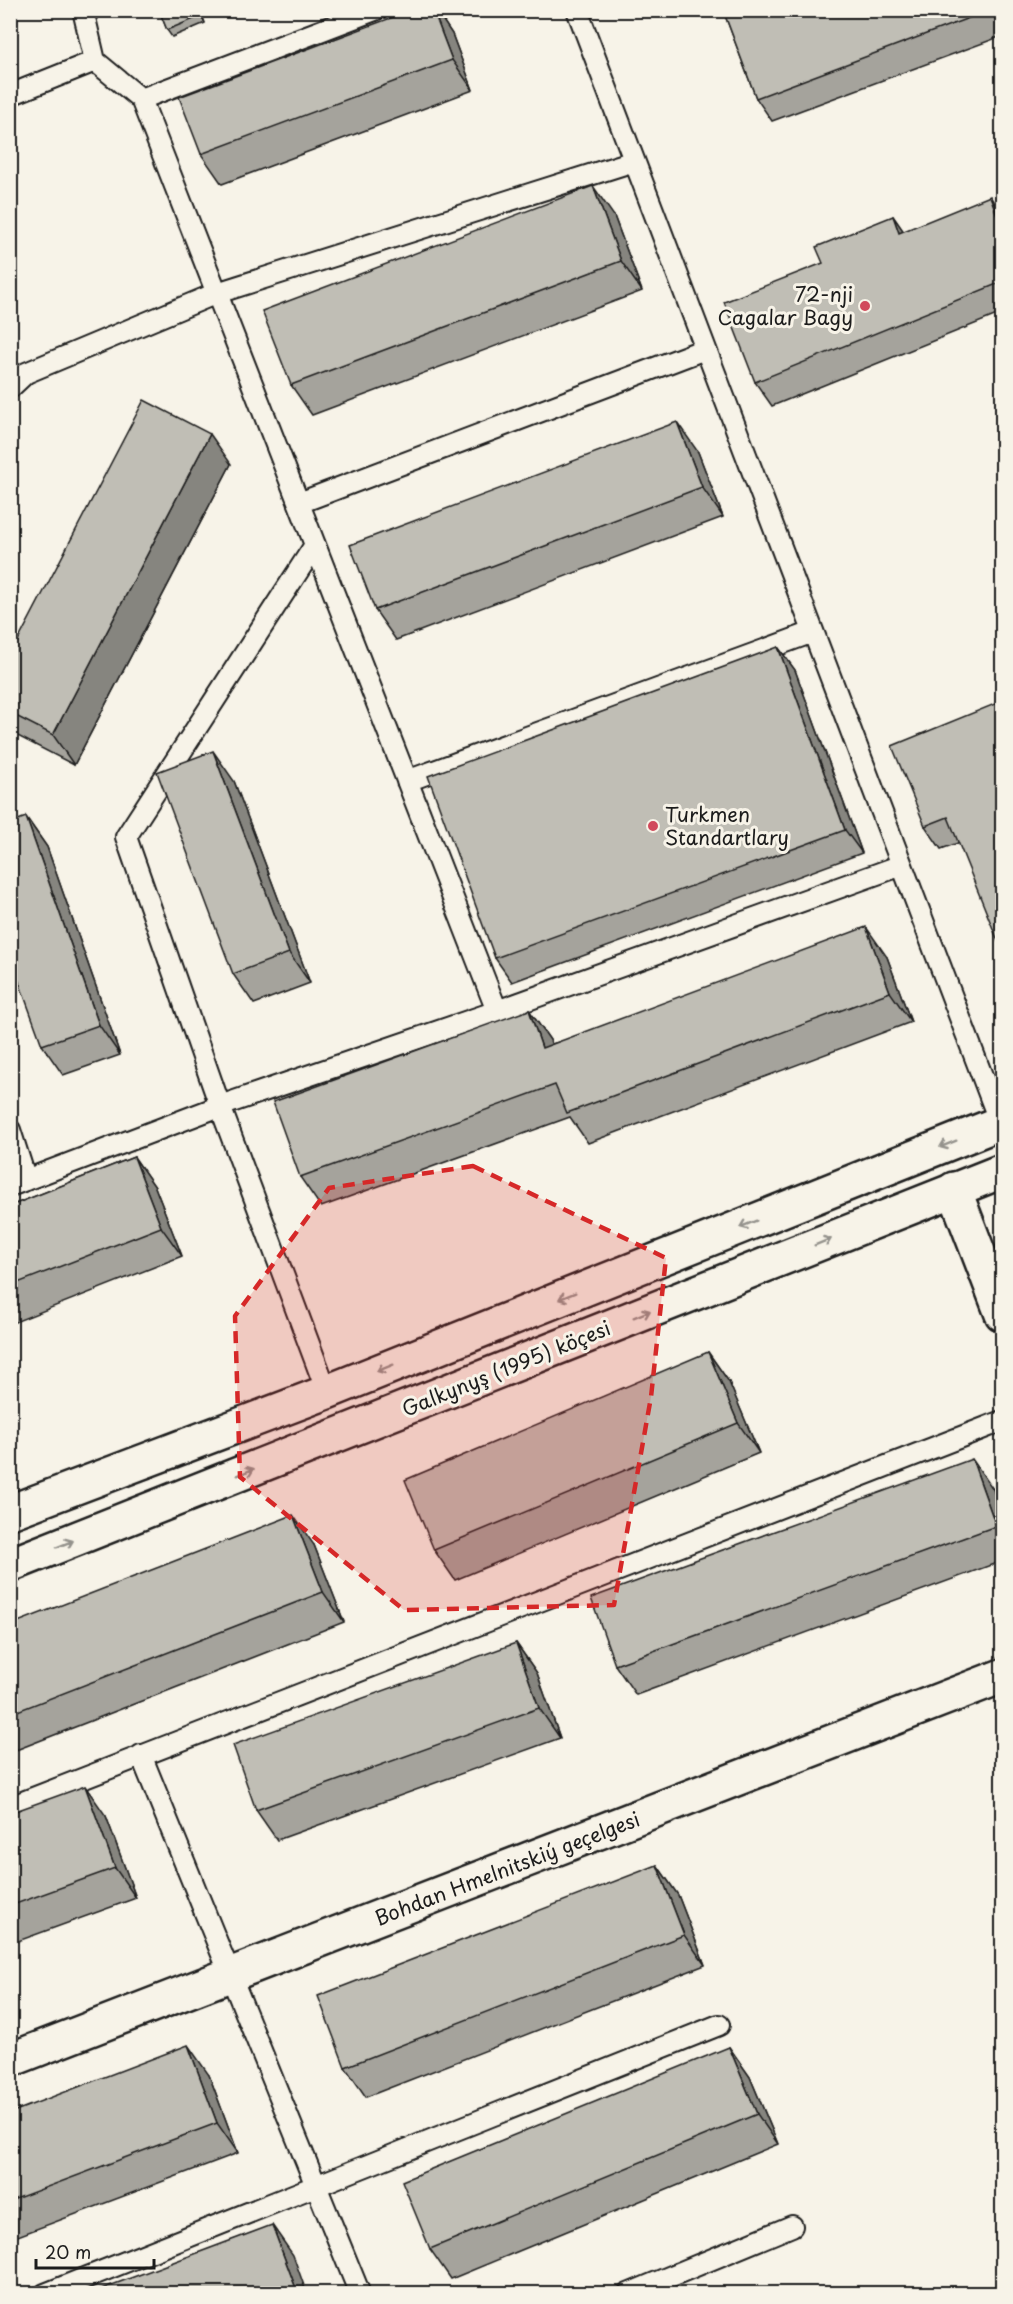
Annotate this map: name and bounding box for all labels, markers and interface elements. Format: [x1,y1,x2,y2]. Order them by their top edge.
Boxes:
place label: 72-nji Cagalar Bagy [718,279,853,332]
marker: 72-nji Cagalar Bagy [858,299,872,313]
place label: Turkmen Standartlary [665,799,789,852]
marker: Turkmen Standartlary [646,819,660,833]
one-way arrow [940,1139,958,1150]
one-way arrow [739,1219,757,1230]
one-way arrow [813,1236,832,1247]
one-way arrow [558,1291,576,1302]
one-way arrow [632,1308,650,1319]
street label: Galkynyş (1995) köçesi [397,1312,615,1424]
one-way arrow [377,1364,395,1375]
one-way arrow [236,1465,255,1476]
one-way arrow [55,1538,74,1549]
street label: Bohdan Hmelnitskiý geçelgesi [370,1803,644,1933]
scale bar [36,2232,154,2270]
text: 20 m [45,2238,91,2265]

